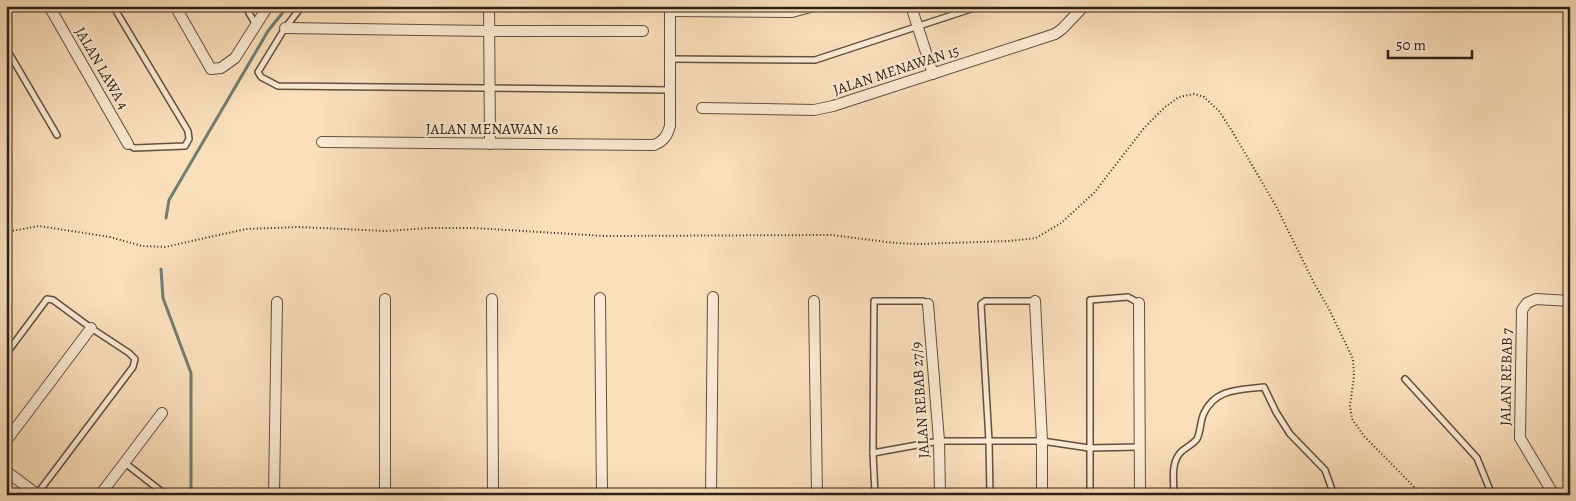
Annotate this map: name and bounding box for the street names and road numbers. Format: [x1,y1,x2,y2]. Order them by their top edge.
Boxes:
street label: JALAN LAWA 4 [70,23,134,113]
street label: JALAN MENAWAN 15 [830,40,962,100]
street label: JALAN MENAWAN 16 [426,119,558,139]
street label: JALAN REBAB 7 [1495,327,1517,426]
street label: JALAN REBAB 27/9 [906,341,934,459]

